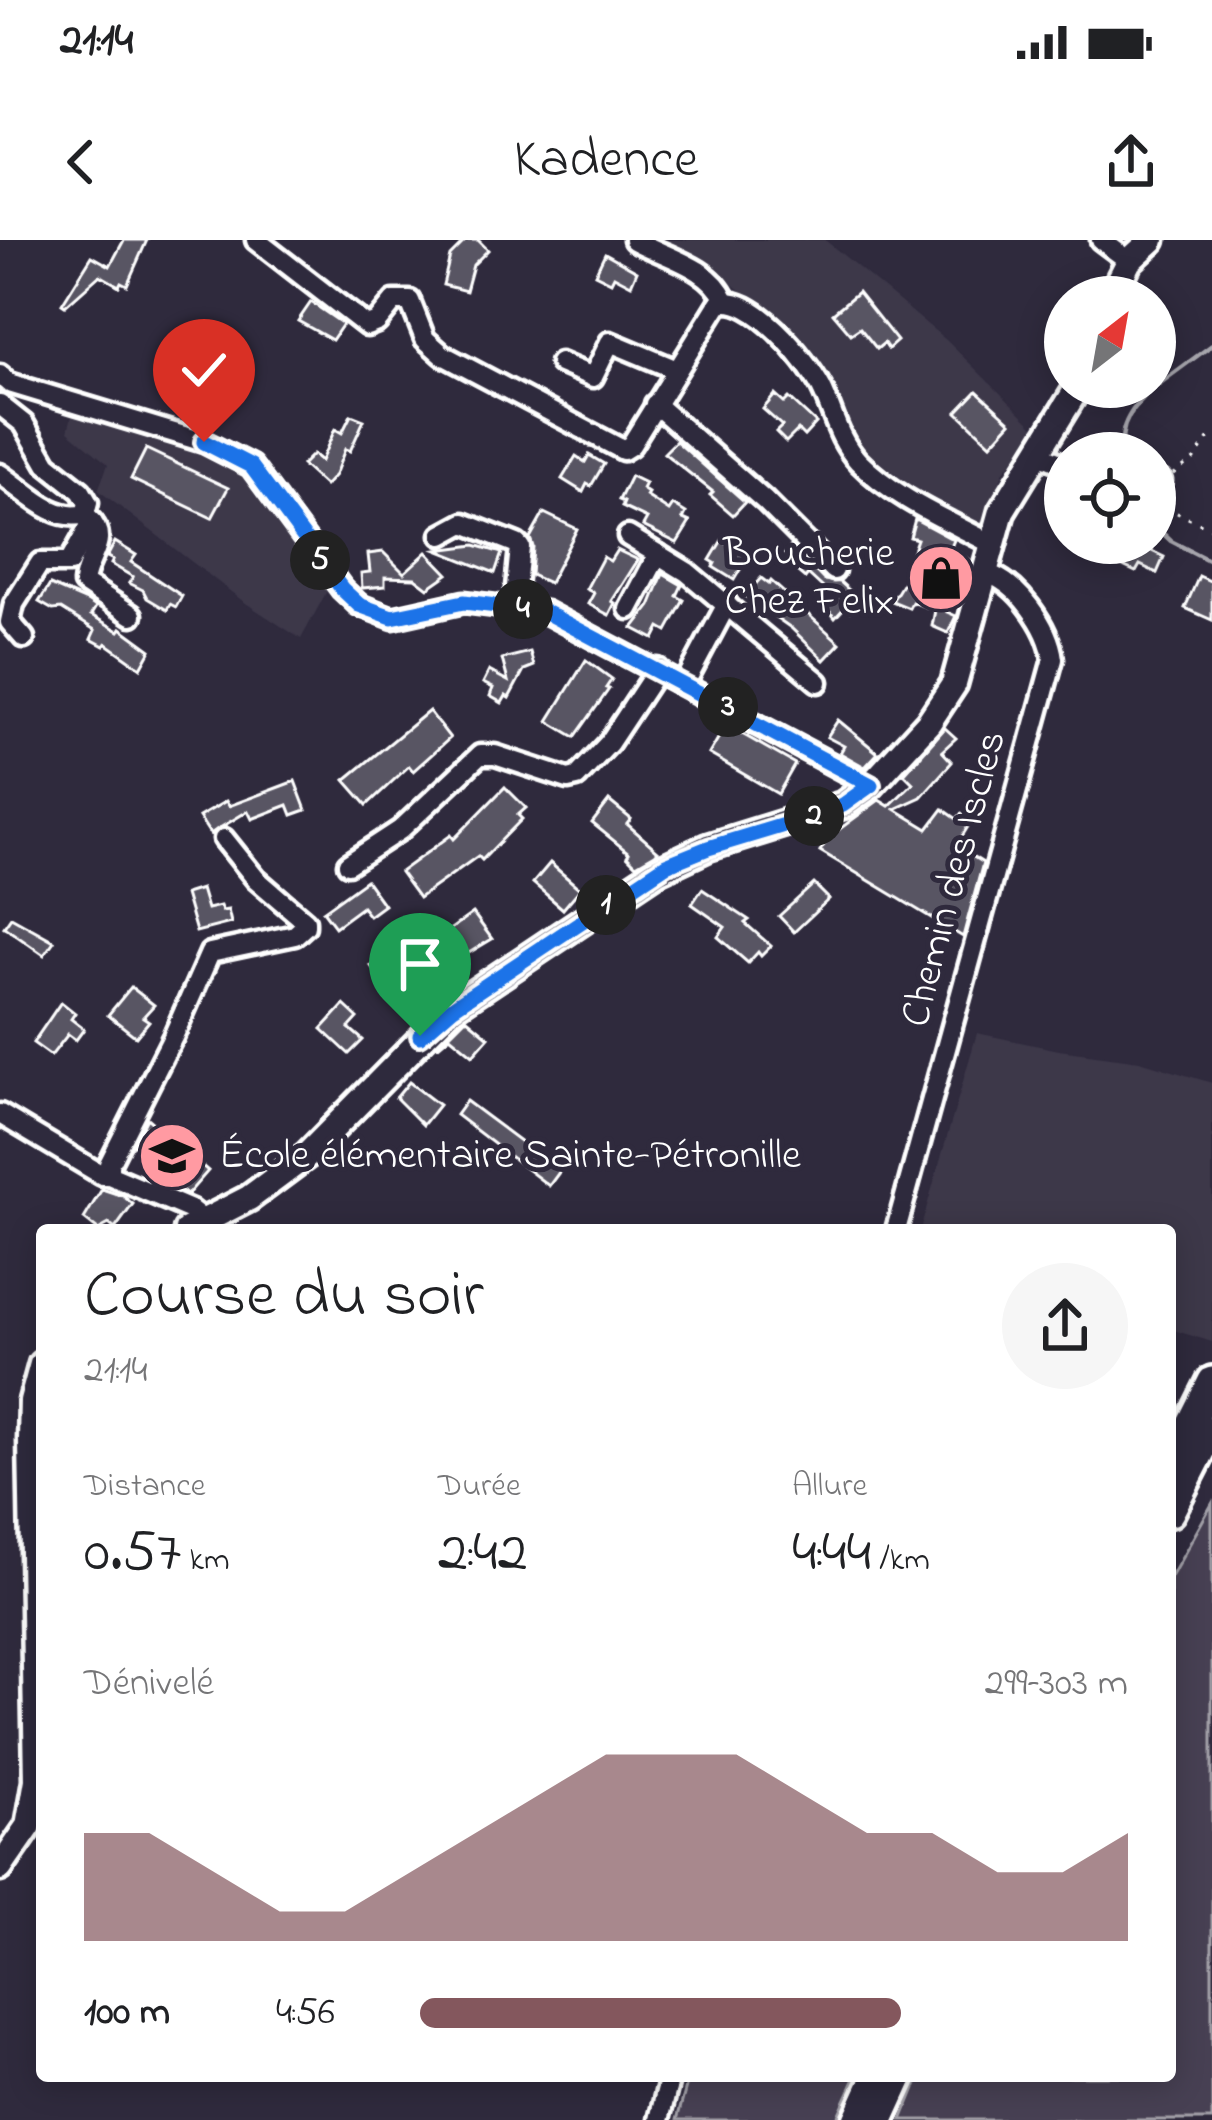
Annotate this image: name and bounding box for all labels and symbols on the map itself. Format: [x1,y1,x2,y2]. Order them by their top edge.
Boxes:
north arrow [1044,276,1176,408]
pin [153,319,255,442]
place label: Boucherie Chez Felix [722,524,894,633]
pin: 5 [290,530,350,590]
shop icon: Boucherie Chez Felix [906,543,976,613]
pin: 4 [493,579,553,639]
pin: 3 [698,677,758,737]
street label: Chemin des Iscles [886,724,1024,1034]
pin: 2 [784,786,844,846]
pin: 1 [576,875,636,935]
pin [369,913,471,1036]
school or university icon: École élémentaire Sainte-Pétronille [137,1121,207,1191]
place label: École élémentaire Sainte-Pétronille [219,1126,801,1187]

